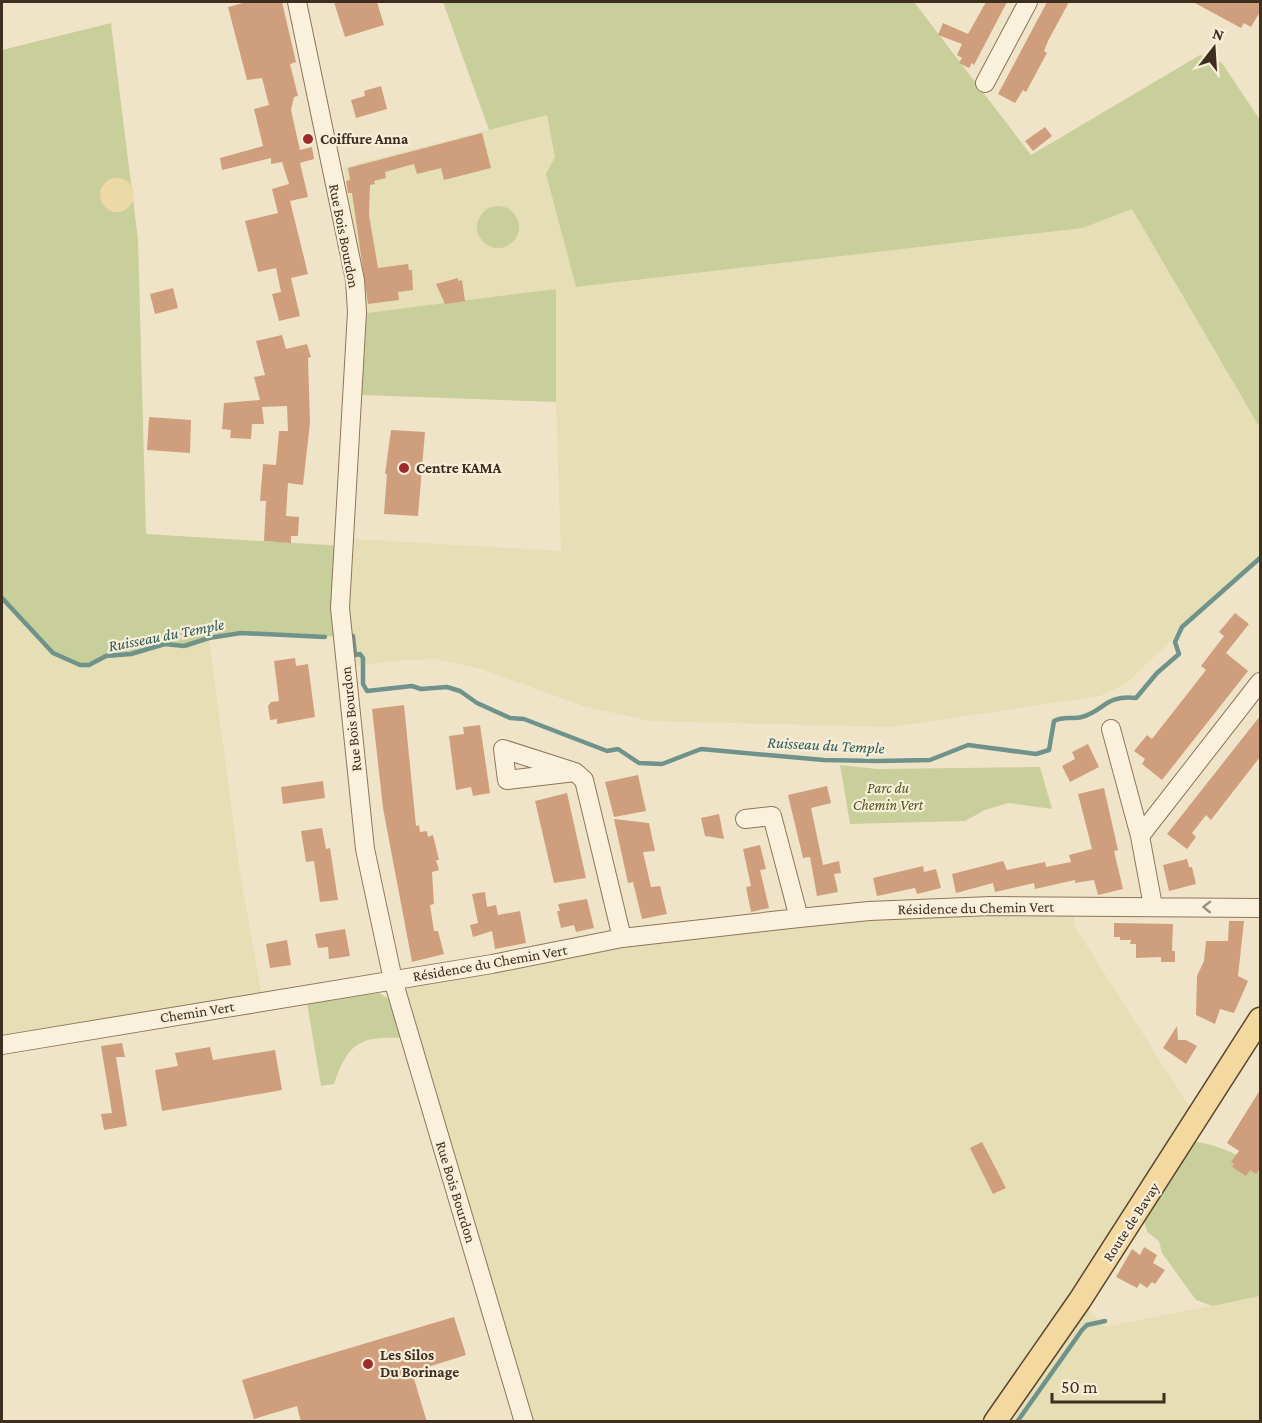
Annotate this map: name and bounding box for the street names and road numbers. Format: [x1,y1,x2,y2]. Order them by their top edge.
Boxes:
street label: Rue Bois Bourdon [326,183,362,289]
street label: Rue Bois Bourdon [338,666,364,772]
street label: Résidence du Chemin Vert [898,899,1055,917]
street label: Résidence du Chemin Vert [412,941,569,984]
street label: Chemin Vert [159,998,236,1026]
street label: Rue Bois Bourdon [433,1139,479,1245]
street label: Route de Bavay [1100,1180,1163,1265]

